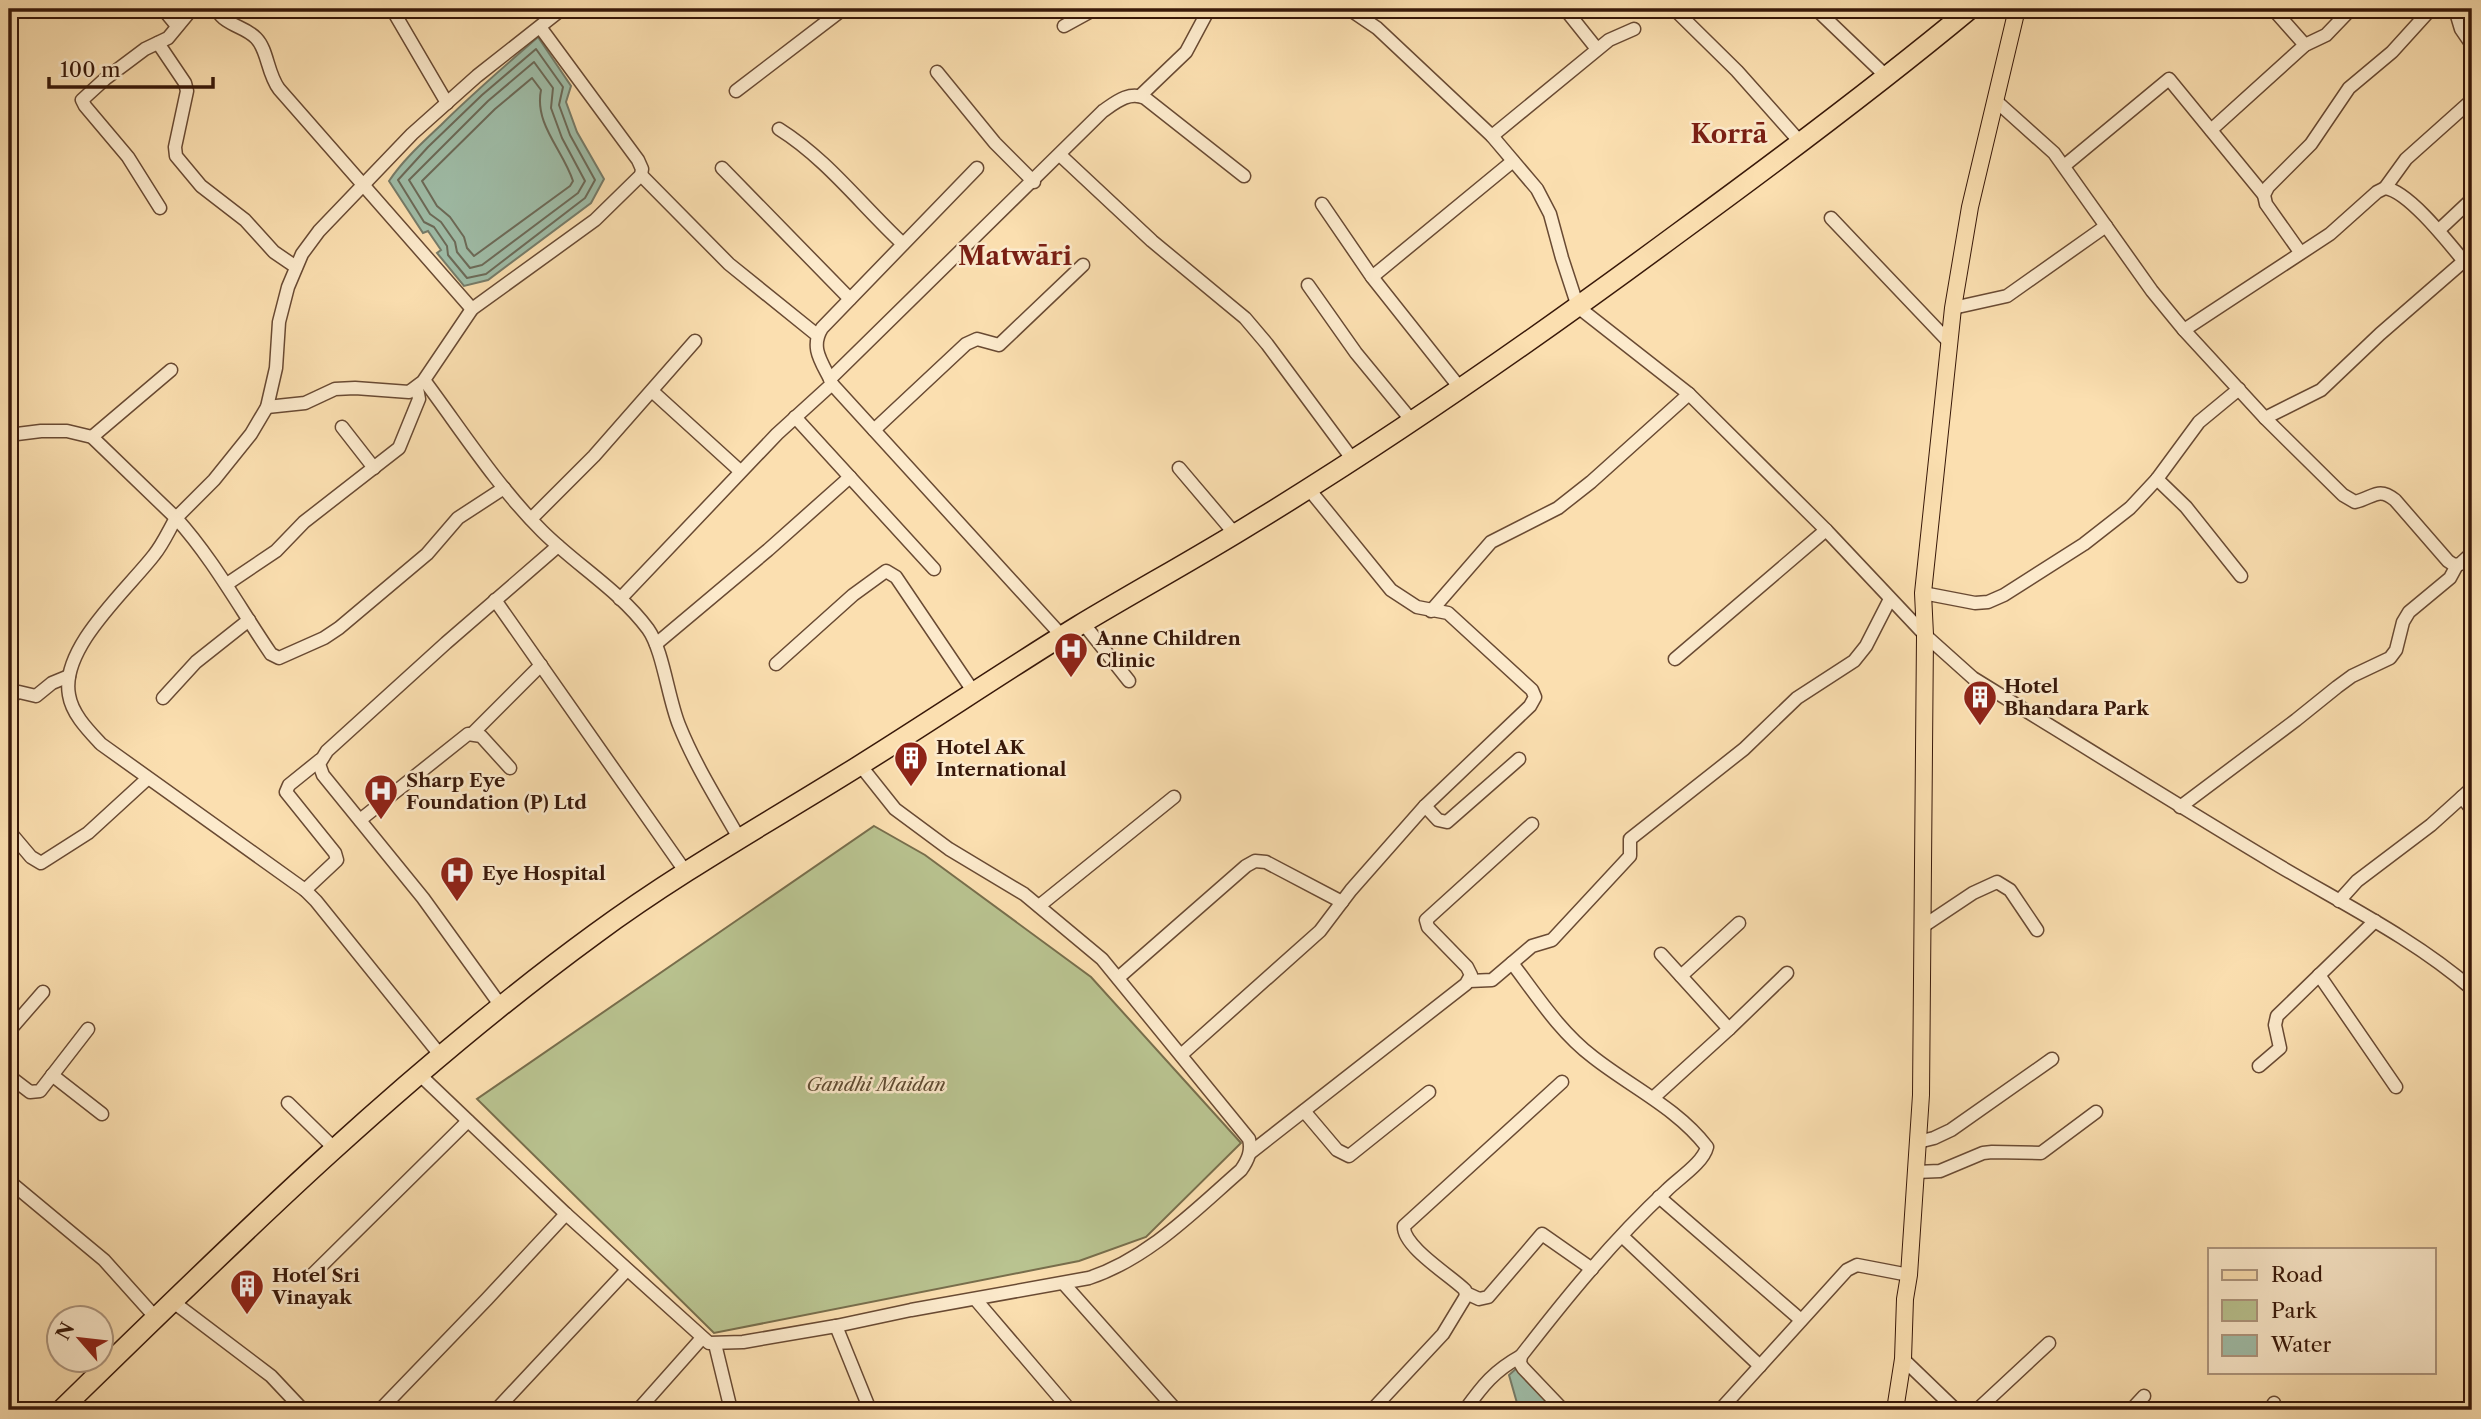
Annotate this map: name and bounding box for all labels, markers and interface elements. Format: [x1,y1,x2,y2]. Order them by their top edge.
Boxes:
scale bar [49,46,214,90]
text: 100 m [60,57,121,82]
district label: Korrā [1691,118,1768,150]
district label: Matwāri [958,240,1072,272]
place label: Anne Children Clinic [1095,627,1241,672]
hospital icon: Anne Children Clinic [1052,630,1090,679]
place label: Hotel Bhandara Park [2004,675,2149,720]
building icon: Hotel Bhandara Park [1961,678,1999,727]
place label: Hotel AK International [936,736,1067,781]
building icon: Hotel AK International [892,739,930,788]
place label: Sharp Eye Foundation (P) Ltd [406,769,587,814]
hospital icon: Sharp Eye Foundation (P) Ltd [362,772,400,821]
hospital icon: Eye Hospital [438,854,476,903]
place label: Eye Hospital [482,862,606,885]
park label: Gandhi Maidan [806,1073,946,1096]
legend [2208,1248,2436,1374]
text: Road [2271,1262,2323,1287]
place label: Hotel Sri Vinayak [271,1264,360,1309]
building icon: Hotel Sri Vinayak [228,1267,266,1316]
text: Park [2271,1298,2317,1323]
north arrow [46,1304,116,1374]
text: N [51,1319,79,1344]
text: Water [2270,1332,2331,1357]

